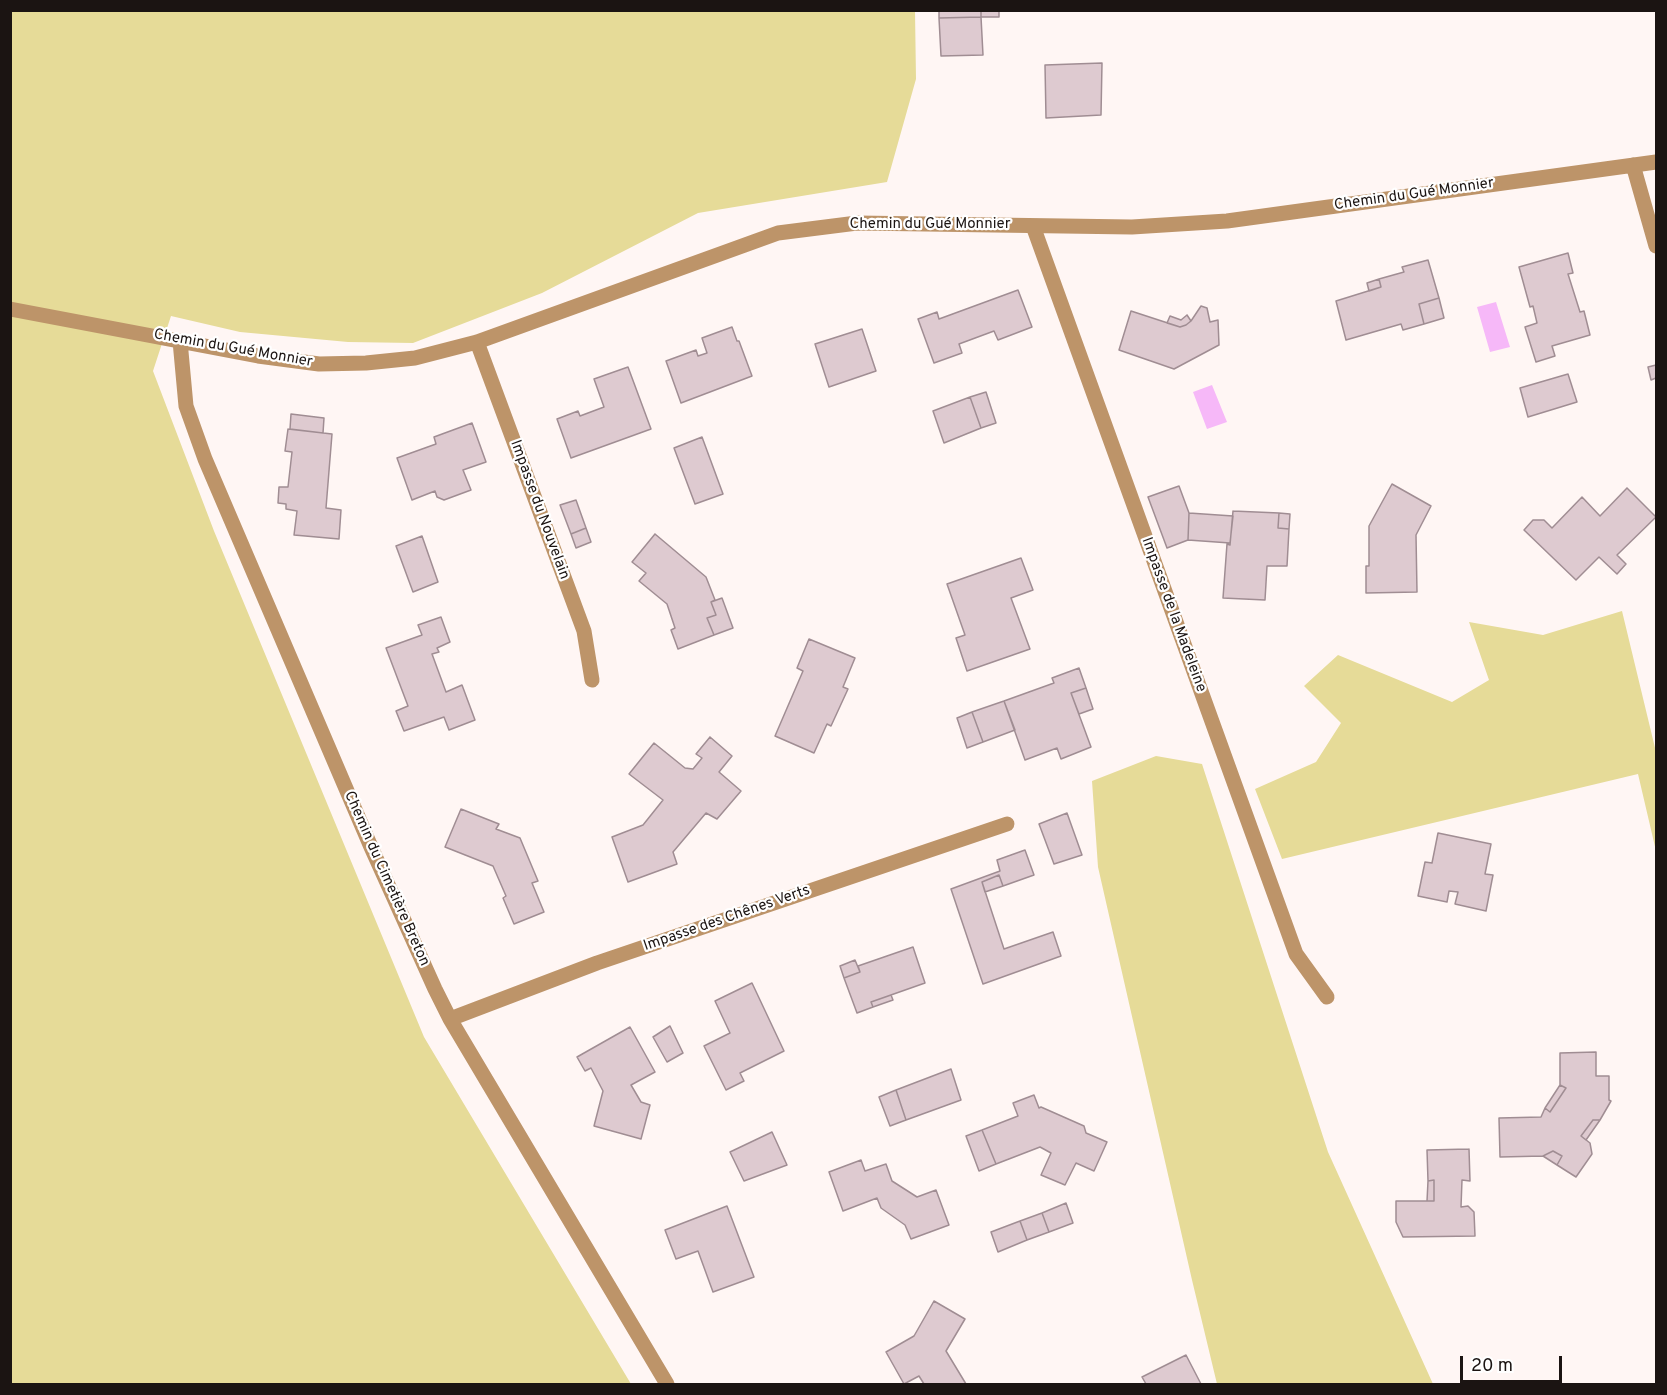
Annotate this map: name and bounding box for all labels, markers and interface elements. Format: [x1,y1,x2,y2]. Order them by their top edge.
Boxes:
street label: Chemin du Gué Monnier [1333,175,1495,215]
street label: Chemin du Gué Monnier [849,216,1011,234]
street label: Chemin du Gué Monnier [152,326,314,372]
street label: Impasse du Nouvelain [505,438,573,582]
street label: Impasse de la Madeleine [1137,535,1209,695]
street label: Chemin du Cimetière Breton [339,789,433,969]
street label: Impasse des Chênes Verts [641,882,813,956]
scale bar [1463,1344,1565,1382]
text: 20 m [1471,1355,1513,1378]

